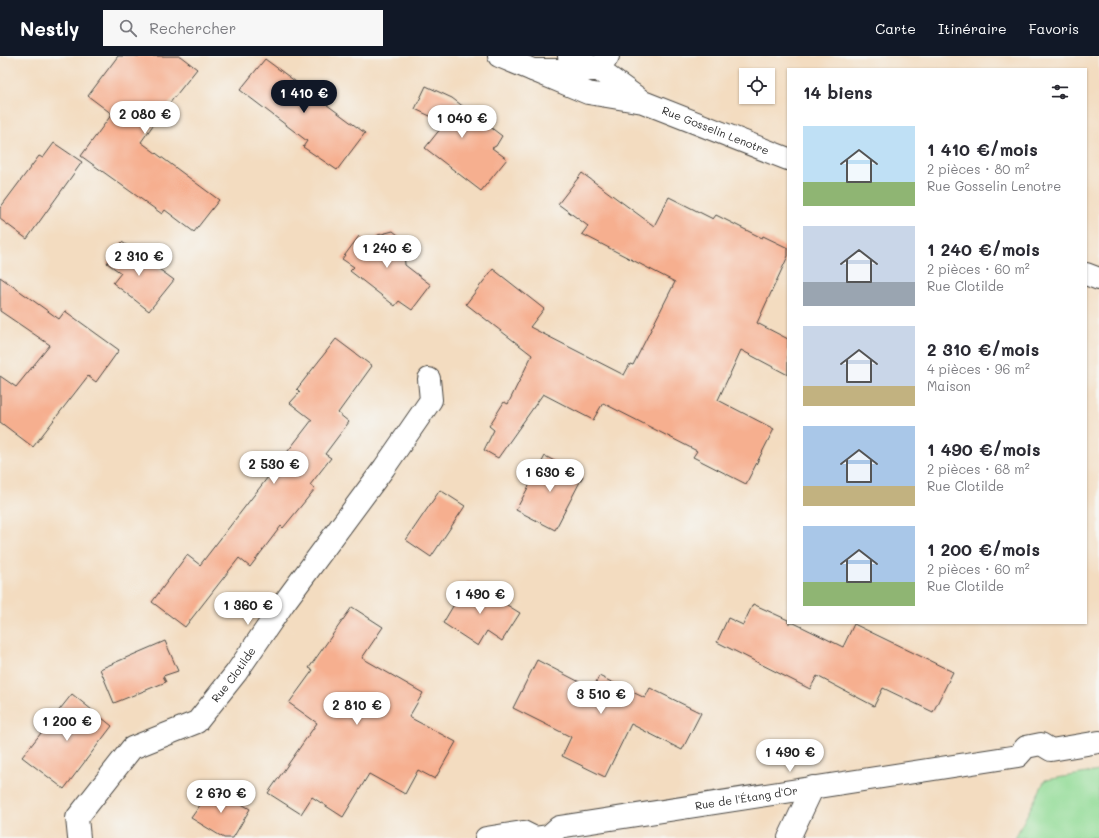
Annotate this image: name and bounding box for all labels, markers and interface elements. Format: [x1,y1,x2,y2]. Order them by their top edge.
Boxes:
search box [103,10,383,46]
text: Nestly [20,16,79,41]
icon: search [117,17,139,39]
text: Rechercher [149,18,236,38]
text: Carte [875,19,916,38]
text: Itinéraire [938,19,1007,38]
text: Favoris [1029,19,1079,38]
map controls [739,68,775,104]
button: locate [739,68,775,104]
pin: 1 410 € [267,80,341,114]
text: 14 biens [803,81,872,103]
icon: filters [1049,81,1071,103]
text: 1 410 € [280,84,328,101]
pin: 2 080 € [108,101,182,135]
street label: Rue Gosselin Lenotre [660,102,772,158]
text: 2 080 € [119,105,171,122]
pin: 1 040 € [425,105,499,139]
text: 1 040 € [437,109,487,126]
text: 1 410 €/mois [927,138,1038,160]
icon: home [835,142,883,190]
text: 2 pièces · 80 m² [927,160,1030,177]
text: Rue Gosselin Lenotre [927,177,1061,194]
pin: 1 240 € [350,235,424,269]
text: 1 240 €/mois [927,238,1040,260]
text: 1 240 € [362,239,412,256]
icon: home [835,242,883,290]
pin: 2 310 € [102,243,176,277]
text: 2 310 € [114,247,164,264]
text: 2 pièces · 60 m² [927,260,1030,277]
text: Rue Clotilde [927,277,1004,294]
text: 2 310 €/mois [927,338,1039,360]
icon: home [835,342,883,390]
text: 4 pièces · 96 m² [927,360,1030,377]
text: Maison [927,377,971,394]
text: 1 490 €/mois [927,438,1041,460]
icon: home [835,442,883,490]
pin: 2 530 € [237,451,311,485]
text: 2 530 € [249,455,299,472]
pin: 1 630 € [513,459,587,493]
text: 2 pièces · 68 m² [927,460,1030,477]
text: 1 630 € [525,463,575,480]
text: Rue Clotilde [927,477,1004,494]
text: 1 200 €/mois [927,538,1040,560]
icon: home [835,542,883,590]
text: 2 pièces · 60 m² [927,560,1030,577]
text: Rue Clotilde [927,577,1004,594]
pin: 1 490 € [443,581,517,615]
text: 1 490 € [455,585,505,602]
pin: 1 360 € [211,592,285,626]
text: 1 360 € [223,596,273,613]
street label: Rue Clotilde [208,644,259,705]
pin: 3 510 € [564,681,638,715]
text: 3 510 € [576,685,626,702]
pin: 2 810 € [320,692,394,726]
text: 2 810 € [332,696,382,713]
pin: 1 200 € [30,708,104,742]
text: 1 200 € [42,712,92,729]
pin: 1 490 € [753,739,827,773]
text: 1 490 € [765,743,815,760]
pin: 2 670 € [184,780,258,814]
street label: Rue de l'Étang d'Or [694,782,799,813]
text: 2 670 € [196,784,246,801]

